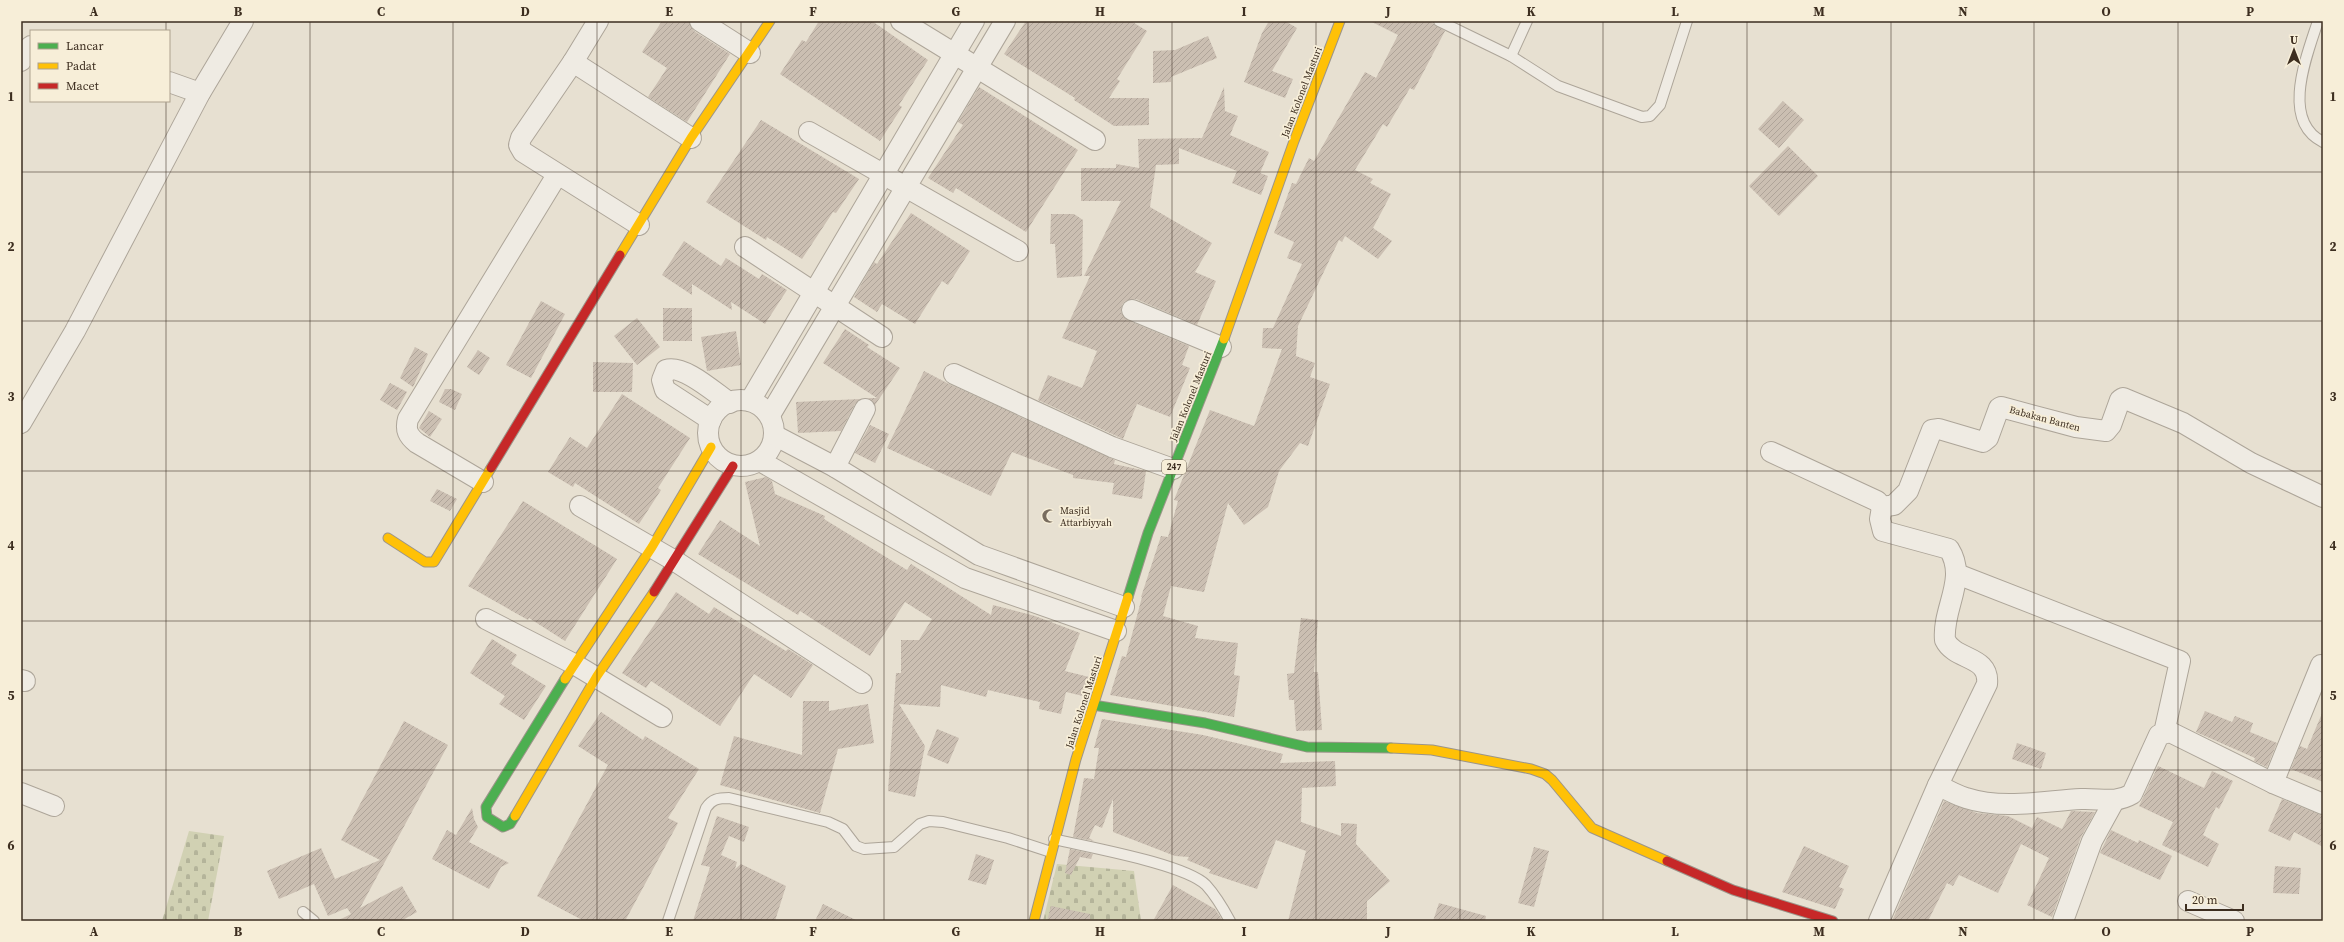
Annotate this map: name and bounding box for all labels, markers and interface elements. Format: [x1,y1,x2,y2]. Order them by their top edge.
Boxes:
text: A [90,3,99,20]
text: B [234,3,243,20]
text: C [377,3,385,20]
text: D [520,3,530,20]
text: E [665,3,673,20]
text: F [809,3,817,20]
text: G [952,3,961,20]
text: H [1095,3,1105,20]
text: I [1241,3,1247,20]
text: J [1384,3,1391,20]
text: K [1526,3,1536,20]
text: L [1671,3,1679,20]
text: M [1813,3,1825,20]
text: N [1958,3,1968,20]
text: O [2101,3,2111,20]
text: P [2246,3,2254,20]
legend [30,30,170,102]
north arrow [2274,30,2314,70]
text: U [2290,33,2298,48]
text: Lancar [66,38,103,54]
street label: Jalan Kolonel Masturi [1278,45,1325,140]
text: Padat [66,58,96,74]
text: Macet [66,78,99,94]
text: 1 [7,88,15,105]
text: 1 [2329,88,2337,105]
text: 2 [7,238,15,255]
text: 2 [2329,238,2337,255]
street label: Jalan Kolonel Masturi [1166,349,1215,444]
text: 3 [7,388,15,405]
text: 3 [2329,388,2337,405]
street label: Babakan Banten [2008,403,2082,434]
road number: 247 [1162,460,1186,474]
place label: Masjid Attarbiyyah [1060,504,1112,529]
mosque icon: Masjid Attarbiyyah [1041,508,1057,524]
text: 4 [7,537,15,554]
text: 4 [2329,537,2337,554]
street label: Jalan Kolonel Masturi [1062,654,1105,751]
text: 5 [7,687,15,704]
text: 5 [2329,687,2337,704]
text: 6 [7,837,15,854]
text: 6 [2329,837,2337,854]
scale bar [2186,886,2243,912]
text: 20 m [2192,892,2218,908]
text: A [90,923,99,940]
text: B [234,923,243,940]
text: C [377,923,385,940]
text: D [520,923,530,940]
text: E [665,923,673,940]
text: F [809,923,817,940]
text: G [952,923,961,940]
text: H [1095,923,1105,940]
text: I [1241,923,1247,940]
text: J [1384,923,1391,940]
text: K [1526,923,1536,940]
text: L [1671,923,1679,940]
text: M [1813,923,1825,940]
text: N [1958,923,1968,940]
text: O [2101,923,2111,940]
text: P [2246,923,2254,940]

